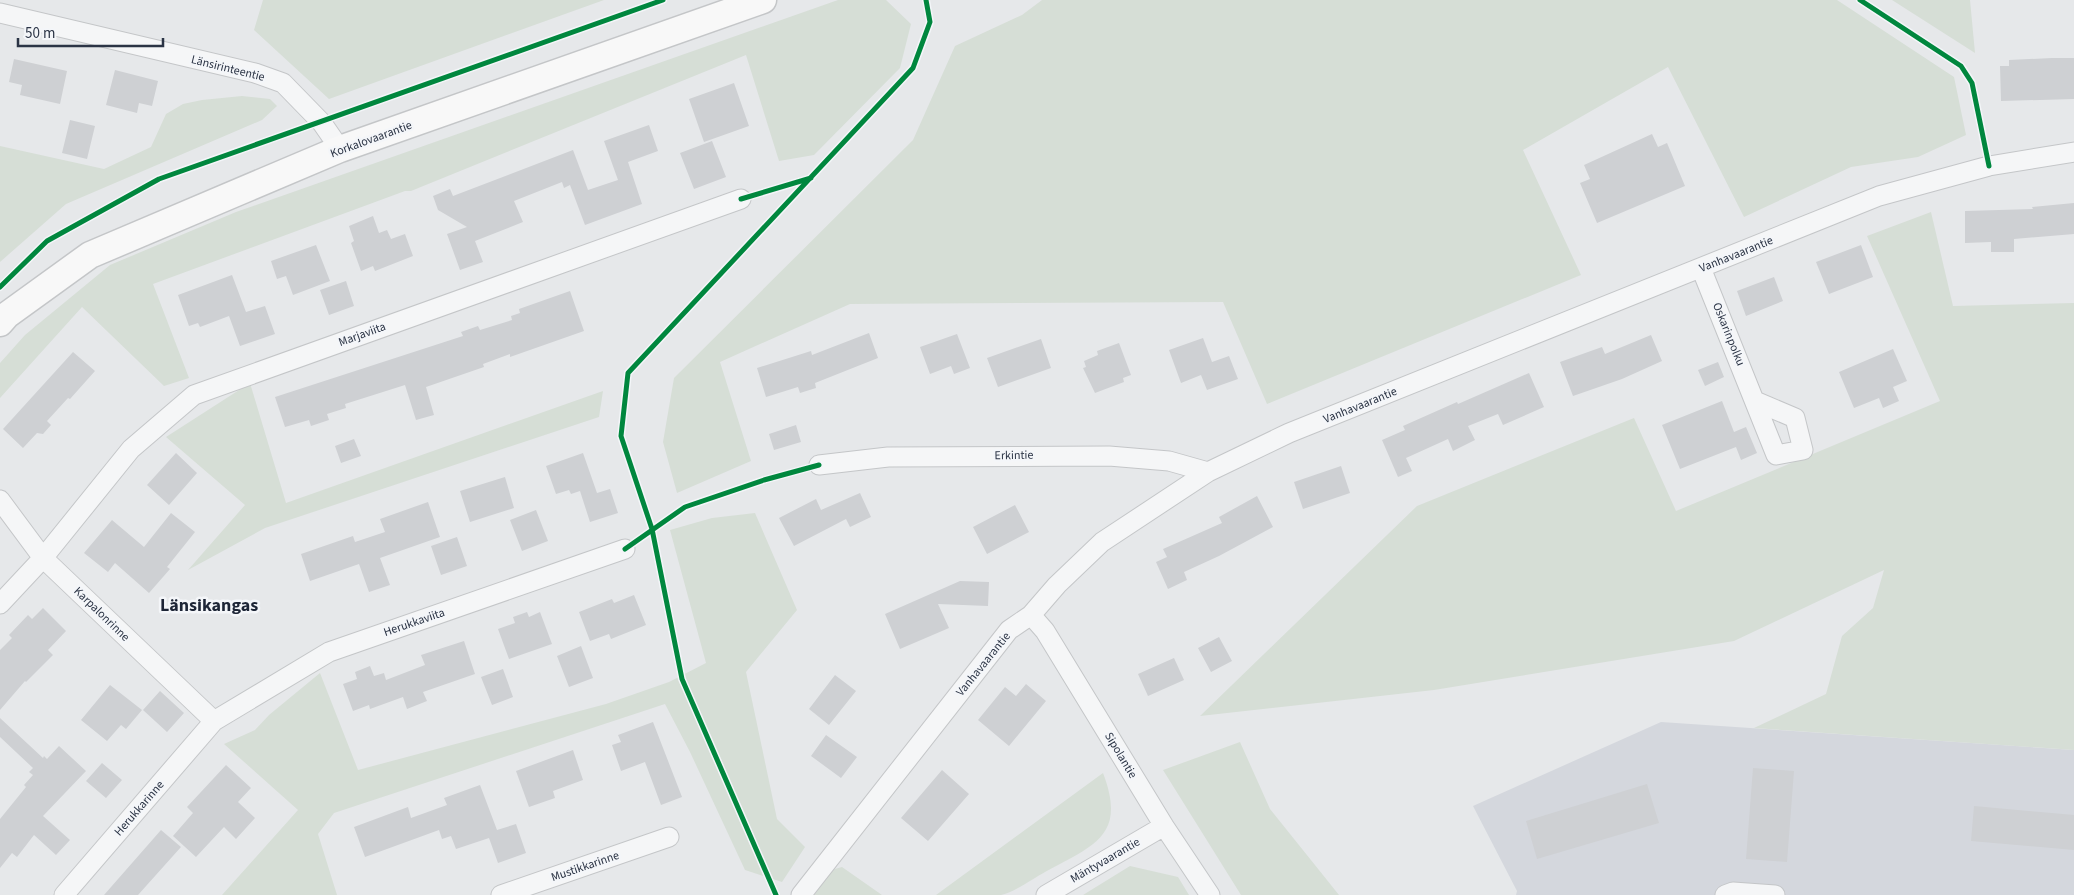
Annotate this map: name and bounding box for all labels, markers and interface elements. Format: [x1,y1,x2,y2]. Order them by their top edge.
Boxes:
scale bar [18,15,162,47]
text: 50 m [25,23,55,44]
street label: Länsirinteentie [189,51,267,86]
street label: Korkalovaarantie [328,117,414,162]
street label: Vanhavaarantie [1697,232,1776,277]
street label: Oskarinpolku [1708,300,1749,368]
street label: Marjaviita [336,318,388,351]
street label: Vanhavaarantie [1321,383,1400,428]
street label: Erkintie [994,447,1034,464]
street label: Karpalonrinne [70,583,133,646]
district label: Länsikangas [160,593,258,618]
street label: Herukkaviita [381,604,447,641]
street label: Vanhavaarantie [952,629,1015,700]
street label: Sipolantie [1100,729,1141,782]
street label: Herukkarinne [110,777,168,840]
street label: Mäntyvaarantie [1067,834,1143,887]
street label: Mustikkarinne [549,847,622,886]

